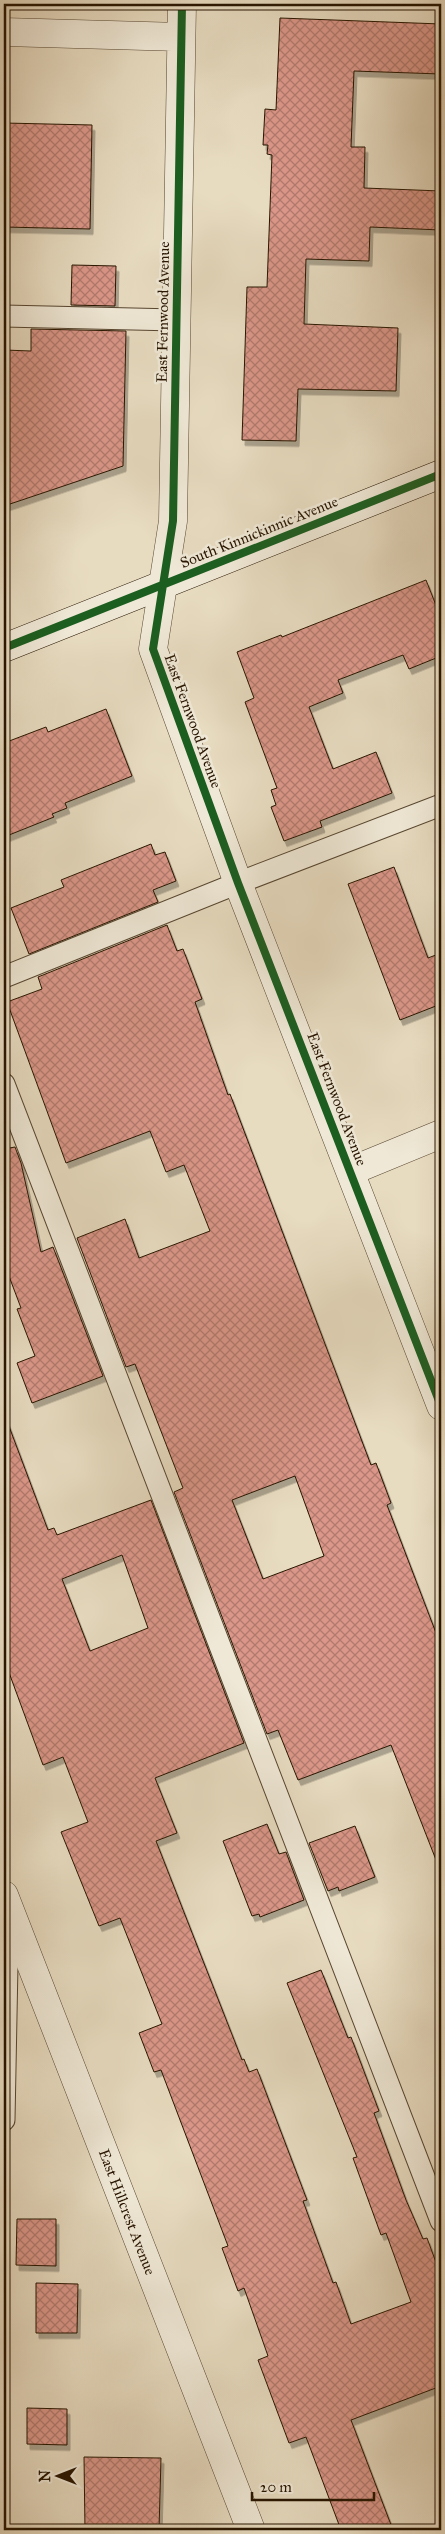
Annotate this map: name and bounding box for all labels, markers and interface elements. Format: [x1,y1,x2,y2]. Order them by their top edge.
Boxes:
street label: East Fernwood Avenue [153,241,173,383]
street label: South Kinnickinnic Avenue [177,492,341,572]
street label: East Fernwood Avenue [160,652,226,790]
street label: East Fernwood Avenue [303,1030,371,1168]
street label: East Hillcrest Avenue [95,2146,159,2278]
north arrow [32,2452,82,2502]
scale bar [252,2469,375,2501]
text: N [37,2470,54,2482]
text: 20 m [260,2478,292,2496]

